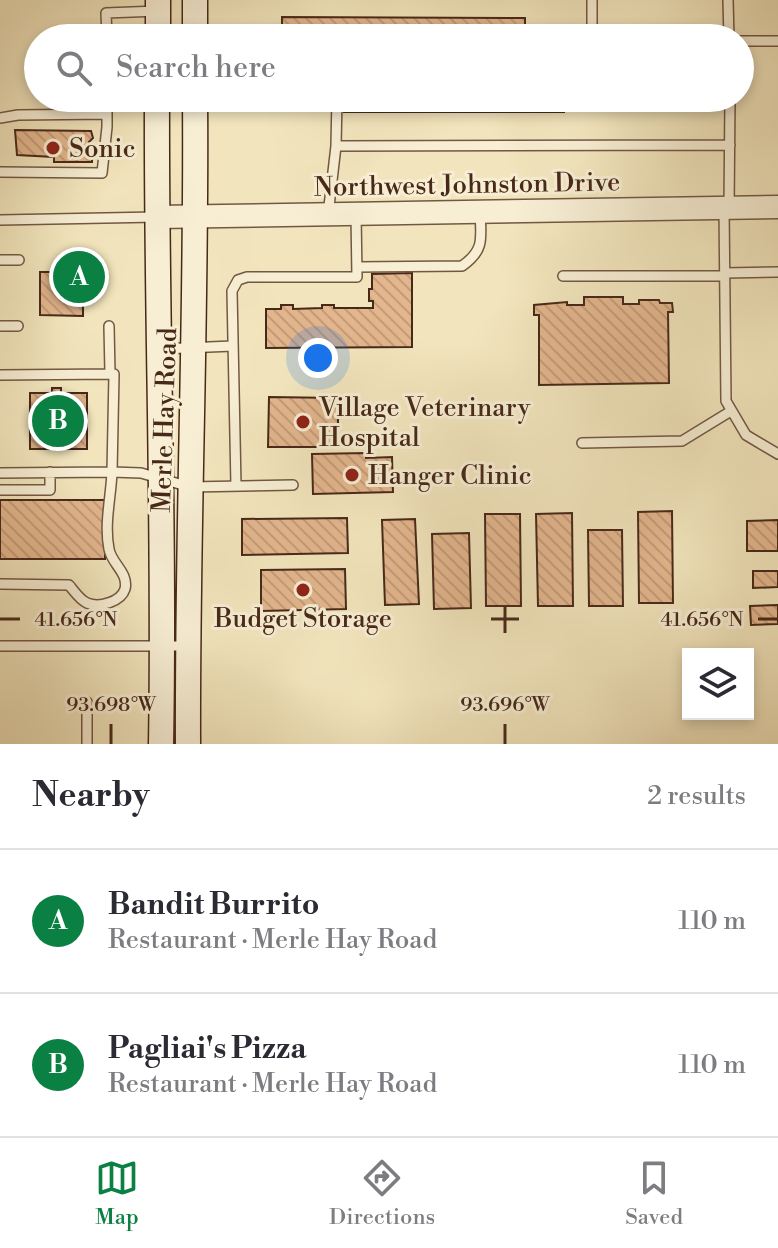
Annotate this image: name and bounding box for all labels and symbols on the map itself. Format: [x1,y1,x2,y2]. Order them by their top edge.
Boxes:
place label: Sonic [69,133,136,165]
marker: Sonic [44,139,62,157]
street label: Northwest Johnston Drive [314,166,620,204]
pin: A [53,247,105,307]
street label: Merle Hay Road [146,327,184,513]
your location [298,338,338,378]
pin: B [32,391,84,451]
place label: Village Veterinary Hospital [318,392,531,454]
marker: Village Veterinary Hospital [294,413,312,431]
place label: Hanger Clinic [368,460,532,492]
marker: Hanger Clinic [343,466,361,484]
marker: Budget Storage [294,581,312,599]
place label: Budget Storage [213,603,392,635]
text: 41.656°N [35,608,117,633]
text: 41.656°N [661,608,743,633]
text: 93.698°W [66,693,157,718]
text: 93.696°W [460,693,551,718]

